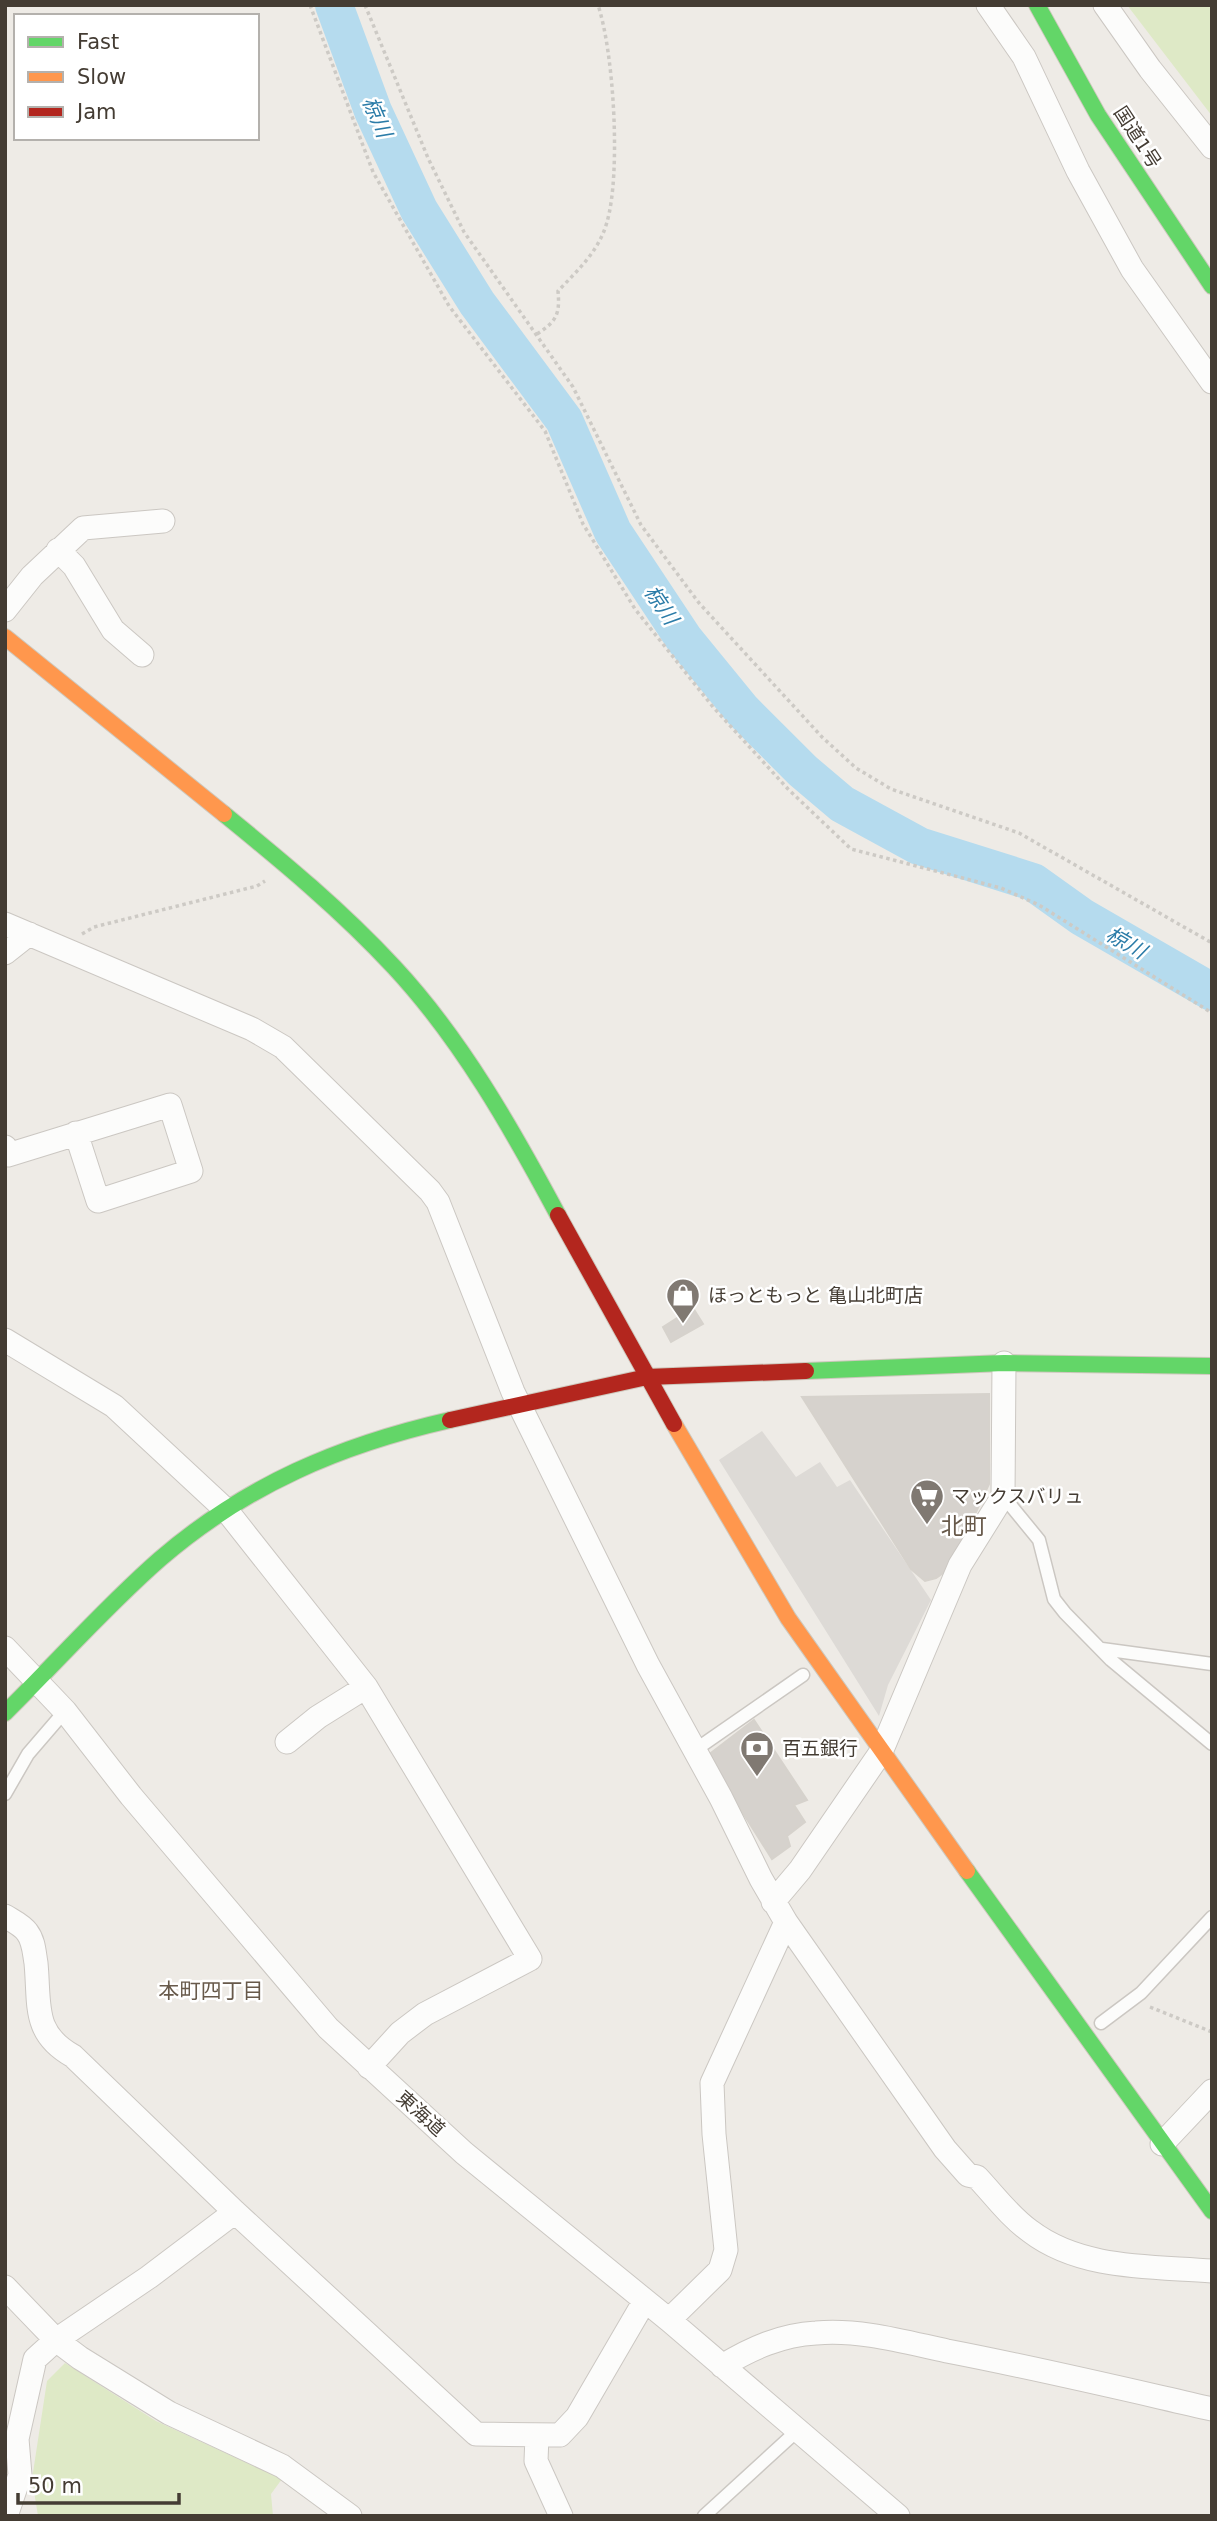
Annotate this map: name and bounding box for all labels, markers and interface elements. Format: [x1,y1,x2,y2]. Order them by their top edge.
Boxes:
legend [14,14,259,140]
text: Fast [77,30,119,54]
text: Slow [77,65,126,89]
water label: 椋川 [358,93,397,143]
text: Jam [75,100,117,124]
street label: 国道1号 [1110,102,1166,172]
water label: 椋川 [639,581,684,631]
water label: 椋川 [1102,922,1152,965]
shop icon: ほっともっと 亀山北町店 [664,1276,702,1325]
place label: ほっともっと 亀山北町店 [708,1284,923,1306]
supermarket icon: マックスバリュ [908,1477,946,1526]
place label: マックスバリュ [951,1485,1083,1507]
district label: 北町 [941,1513,987,1539]
bank icon: 百五銀行 [738,1729,776,1778]
place label: 百五銀行 [782,1737,858,1759]
district label: 本町四丁目 [159,1979,264,2003]
street label: 東海道 [392,2086,450,2140]
scale bar [18,2462,178,2506]
text: 50 m [28,2474,82,2498]

